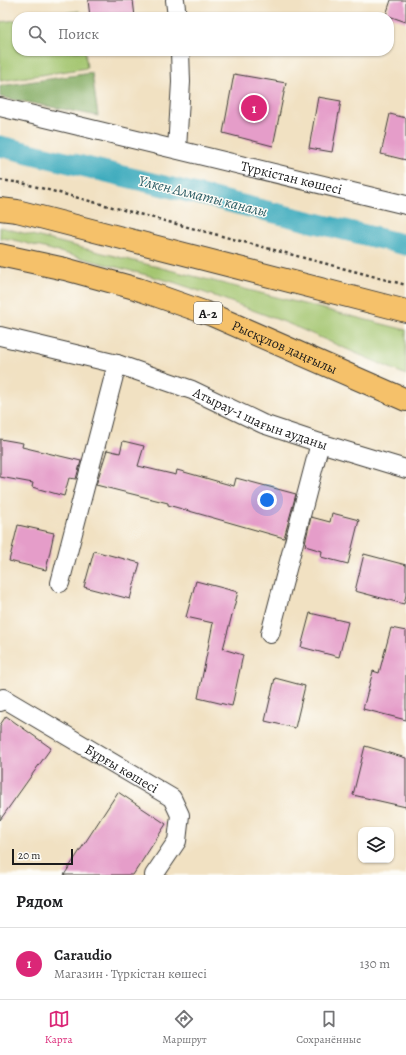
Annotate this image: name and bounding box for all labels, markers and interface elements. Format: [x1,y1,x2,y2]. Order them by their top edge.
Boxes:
search box [12,12,394,56]
icon: search [26,23,48,45]
text: Поиск [58,24,99,44]
pin: 1 [241,93,267,123]
street label: Түркістан көшесі [239,156,344,199]
water label: Үлкен Алматы каналы [137,170,269,222]
road number: A-2 [194,302,222,324]
street label: Рысқұлов даңғылы [229,315,340,378]
street label: Атырау-1 шағын ауданы [189,382,330,454]
your location [257,490,277,510]
street label: Бұрғы көшесі [82,739,162,797]
map controls [358,827,394,863]
button: layers [358,827,394,863]
scale bar [12,847,73,866]
text: 20 m [18,848,40,863]
text: Рядом [16,890,63,913]
text: Caraudio [54,945,112,965]
text: 1 [27,955,31,972]
text: 130 m [360,955,390,972]
text: Магазин · Түркістан көшесі [54,965,207,982]
tab: Карта [45,1008,73,1047]
tab: Маршрут [162,1008,207,1047]
tab: Сохранённые [296,1008,361,1047]

